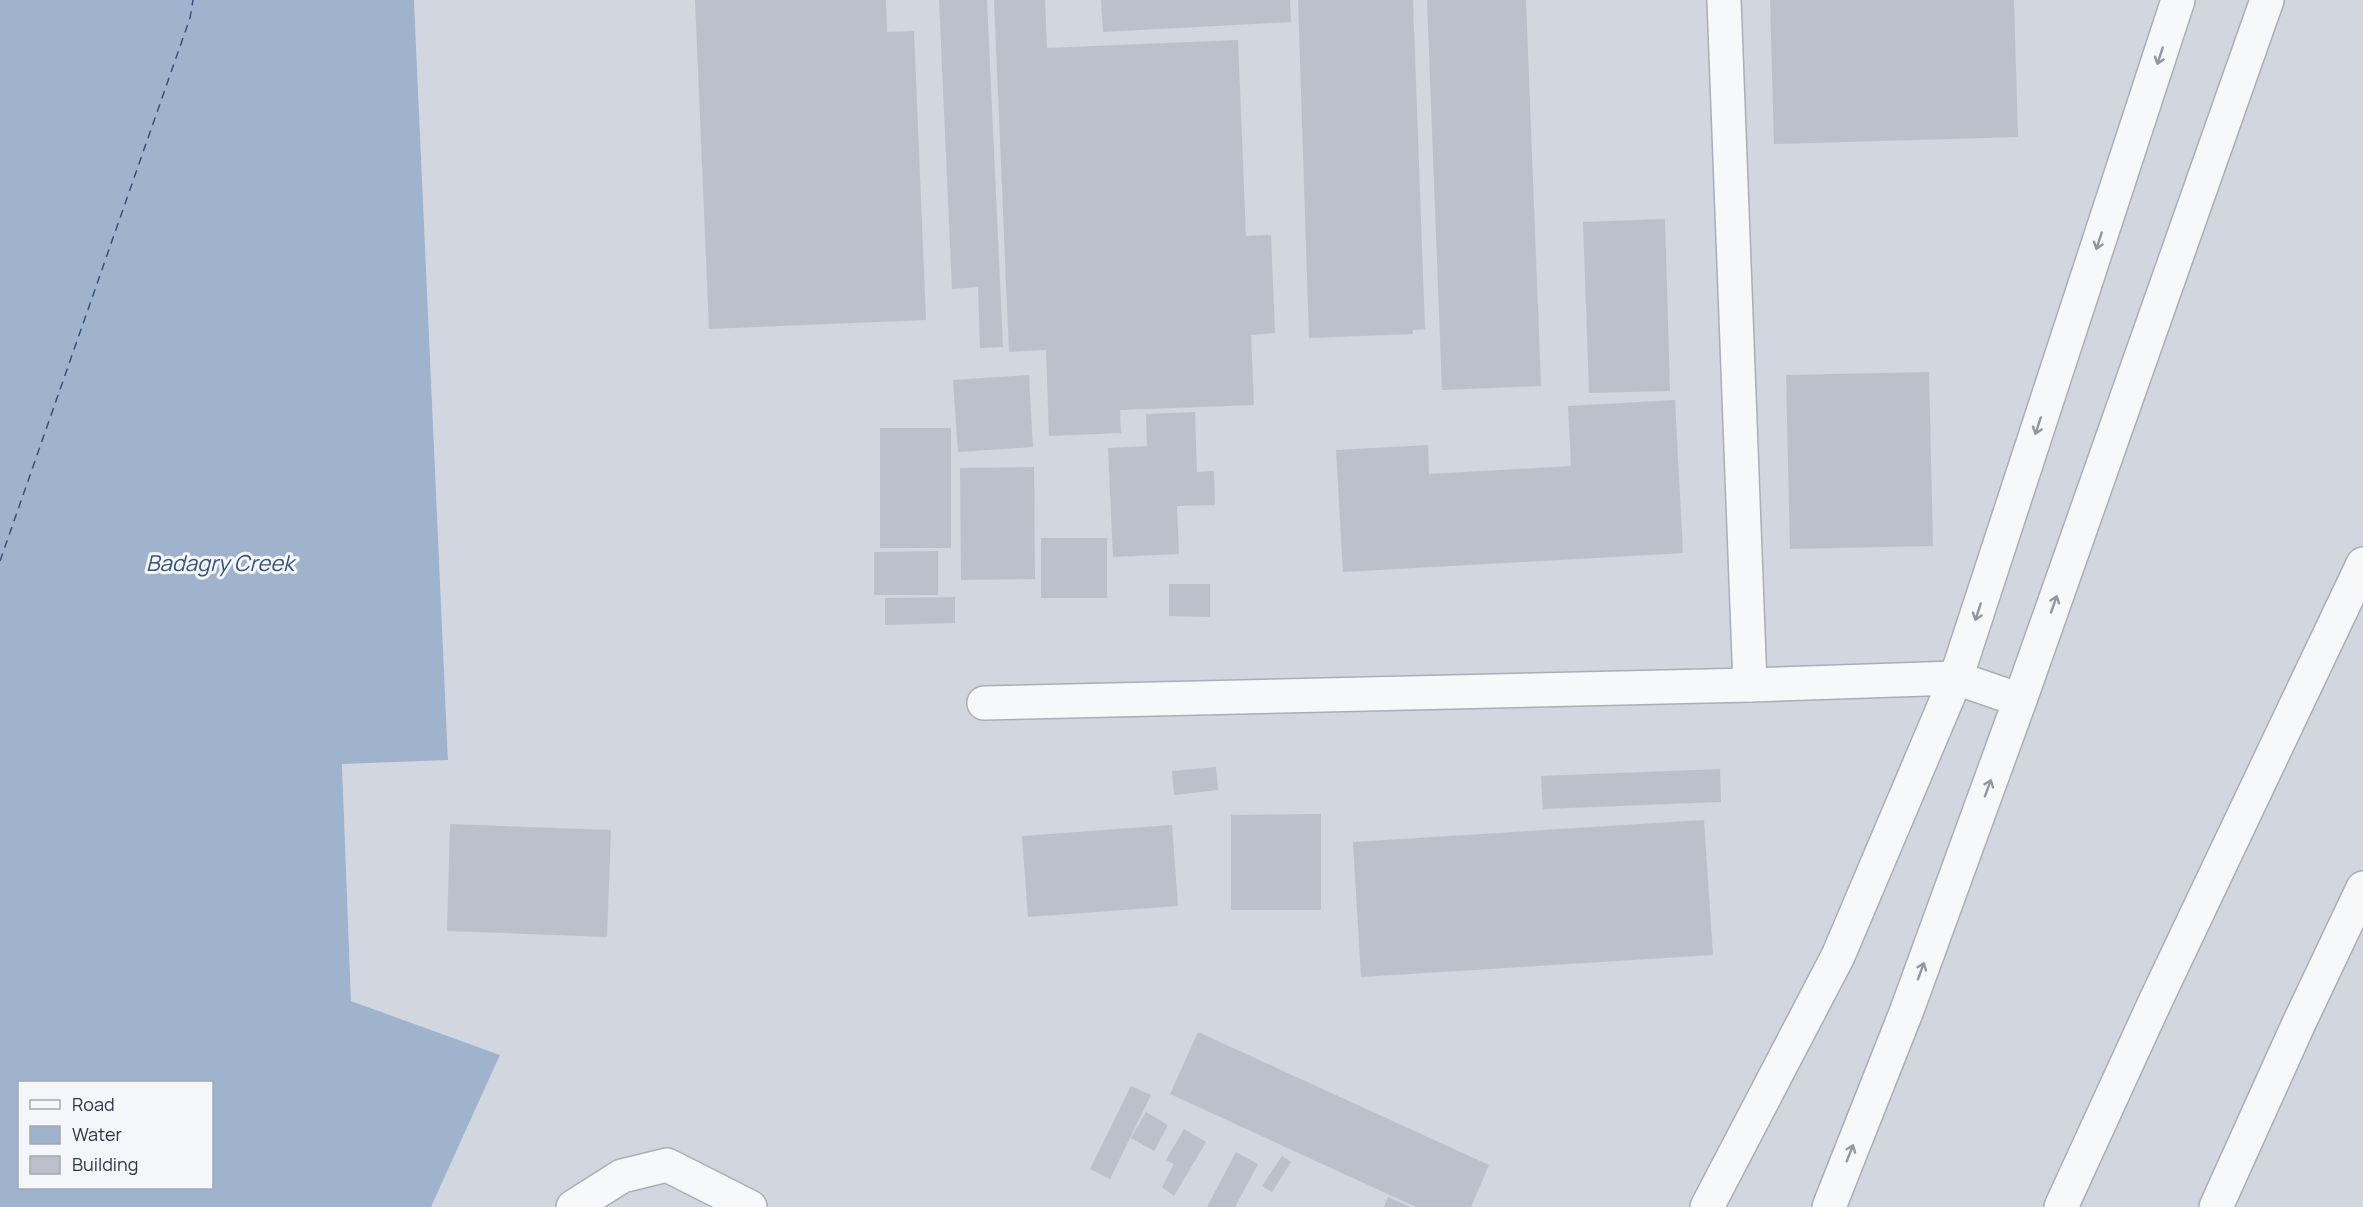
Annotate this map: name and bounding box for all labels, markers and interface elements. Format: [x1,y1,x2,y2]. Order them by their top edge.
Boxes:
one-way arrow [2153,46,2164,65]
one-way arrow [2093,231,2104,250]
one-way arrow [2032,416,2043,435]
water label: Badagry Creek [146,548,297,578]
one-way arrow [2050,595,2061,614]
one-way arrow [1972,602,1983,621]
one-way arrow [1984,779,1995,798]
one-way arrow [1917,962,1928,981]
legend [18,1081,213,1189]
text: Road [72,1092,115,1116]
text: Water [72,1122,122,1146]
one-way arrow [1845,1144,1856,1162]
text: Building [72,1152,138,1176]

